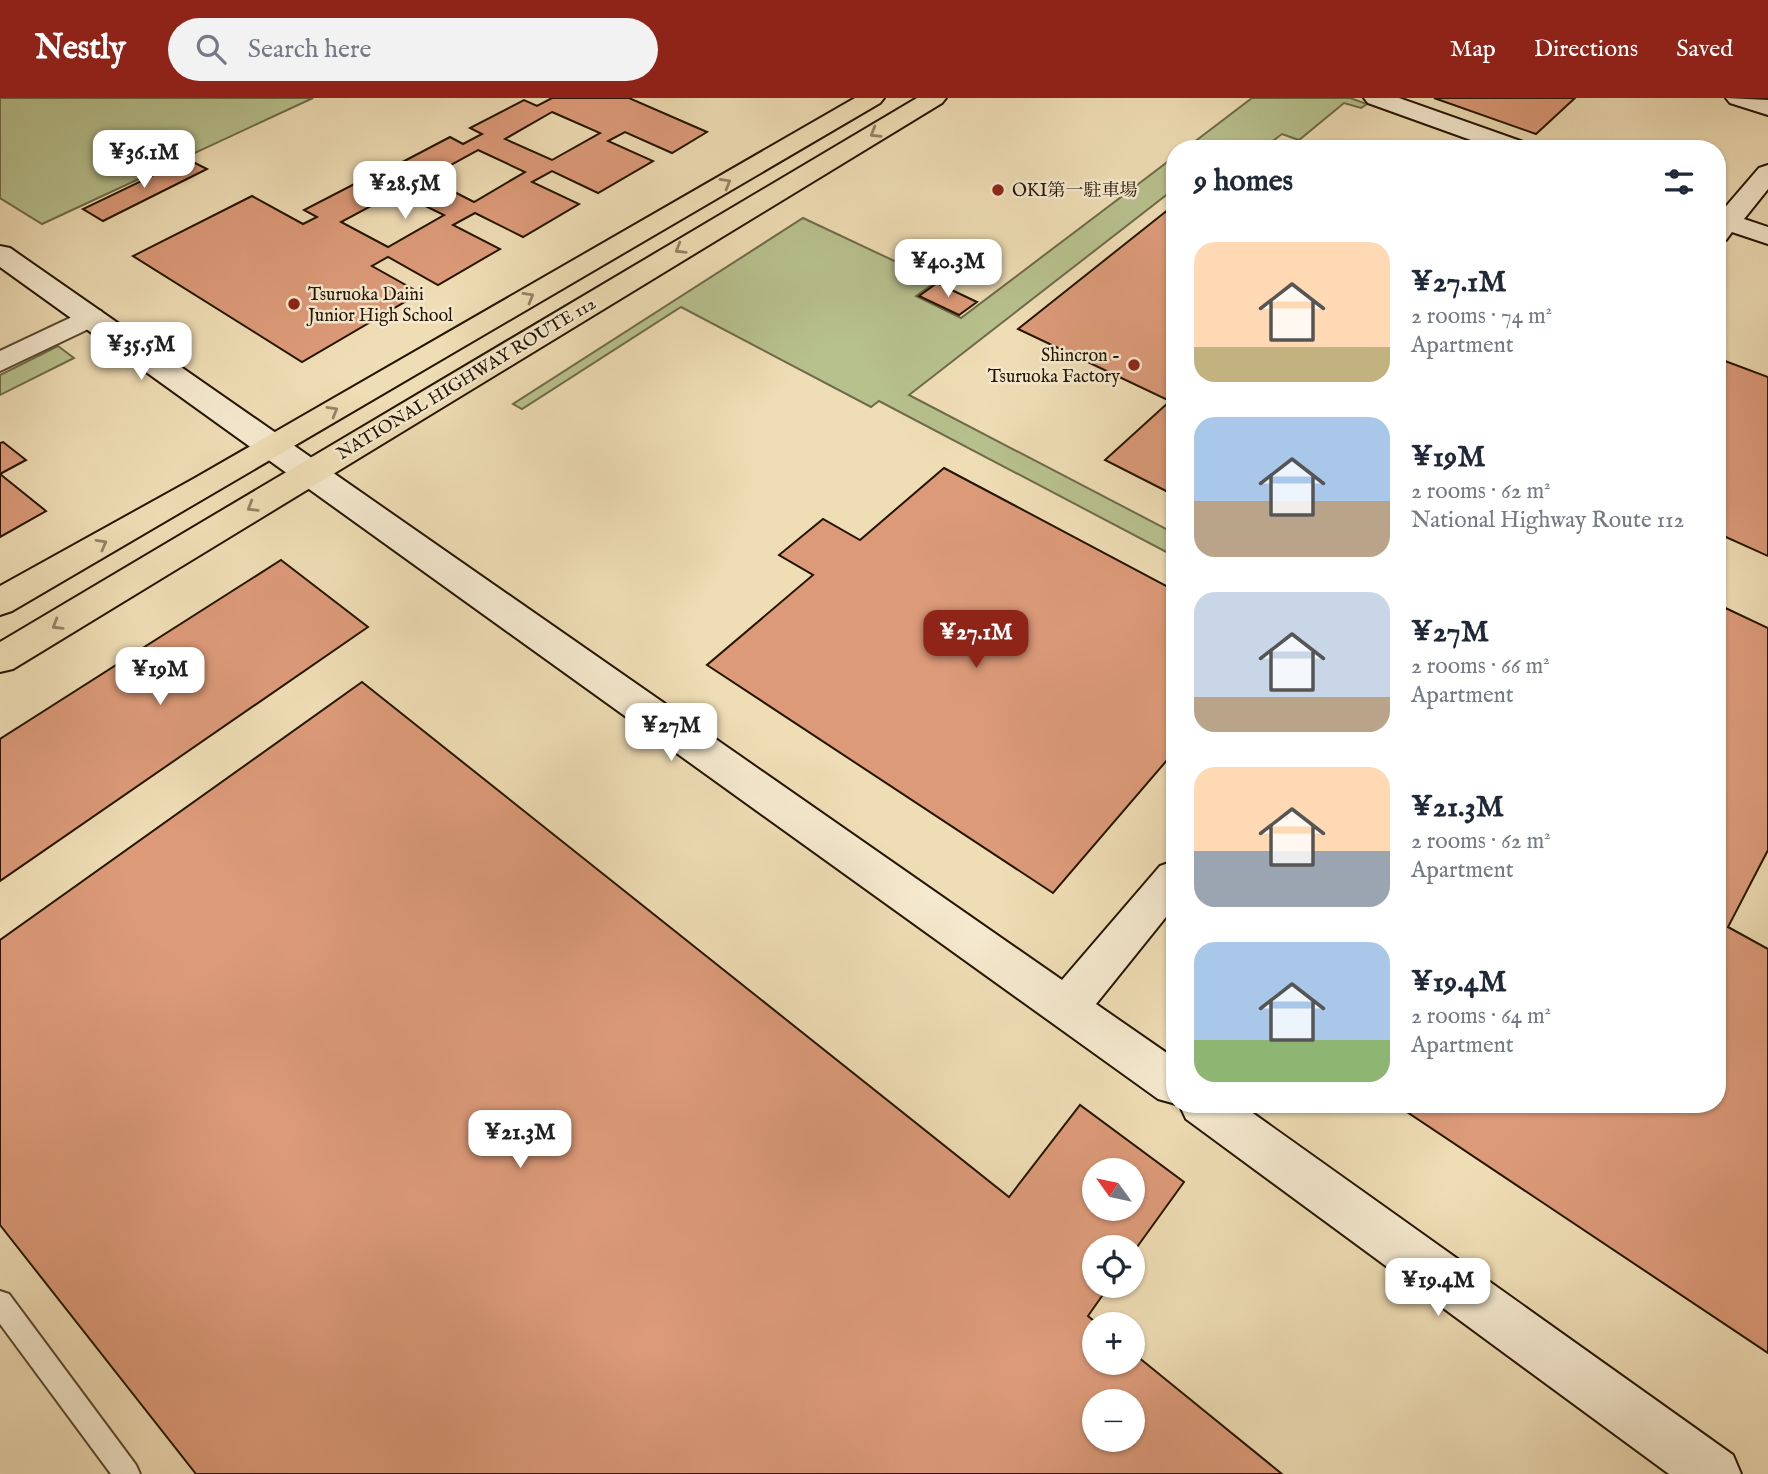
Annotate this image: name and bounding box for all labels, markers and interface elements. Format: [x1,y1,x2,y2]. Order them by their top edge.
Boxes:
search box [168,18,658,81]
text: Nestly [35,28,126,70]
icon: search [192,30,230,68]
text: Search here [248,33,372,66]
text: Map [1450,34,1496,65]
text: Directions [1534,34,1638,65]
text: Saved [1676,34,1733,65]
one-way arrow [870,125,883,138]
pin: ¥36.1M [87,130,201,190]
text: ¥36.1M [109,138,179,167]
pin: ¥28.5M [348,162,462,221]
text: 9 homes [1194,163,1293,201]
icon: filters [1660,163,1698,201]
text: ¥28.5M [369,169,441,198]
one-way arrow [719,178,732,191]
place label: OKI第一駐車場 [1012,180,1138,203]
marker: OKI第一駐車場 [990,182,1006,198]
pin: ¥40.3M [891,240,1005,299]
one-way arrow [674,241,687,254]
text: ¥40.3M [911,247,985,276]
text: ¥27.1M [1411,264,1506,302]
icon: home [1250,270,1334,354]
place label: Tsuruoka Daini Junior High School [306,284,453,328]
one-way arrow [522,292,535,305]
street label: NATIONAL HIGHWAY ROUTE 112 [333,293,601,466]
marker: Tsuruoka Daini Junior High School [286,296,302,312]
text: 2 rooms · 74 m² [1411,302,1552,331]
pin: ¥35.5M [84,322,198,382]
text: ¥35.5M [107,330,175,359]
text: Apartment [1411,331,1514,360]
place label: Shincron - Tsuruoka Factory [988,345,1120,389]
marker: Shincron - Tsuruoka Factory [1126,357,1142,373]
one-way arrow [325,406,338,419]
text: ¥19M [1411,439,1485,477]
icon: home [1250,445,1334,529]
text: 2 rooms · 62 m² [1411,477,1551,506]
one-way arrow [246,499,259,512]
text: National Highway Route 112 [1411,506,1684,535]
one-way arrow [95,539,108,552]
pin: ¥27.1M [919,610,1033,670]
text: ¥27M [1411,614,1489,652]
one-way arrow [51,617,64,630]
text: ¥27.1M [939,618,1013,647]
icon: home [1250,620,1334,704]
pin: ¥19M [119,648,201,707]
text: 2 rooms · 66 m² [1411,652,1550,681]
text: ¥19M [131,655,189,684]
text: Apartment [1411,681,1514,710]
pin: ¥27M [630,704,712,763]
text: ¥27M [641,711,701,740]
text: ¥21.3M [1411,789,1504,827]
icon: home [1250,795,1334,879]
text: 2 rooms · 62 m² [1411,827,1551,856]
text: Apartment [1411,856,1514,885]
text: ¥19.4M [1411,964,1507,1002]
icon: home [1250,970,1334,1054]
text: 2 rooms · 64 m² [1411,1002,1551,1031]
text: Apartment [1411,1031,1514,1060]
pin: ¥21.3M [463,1110,577,1170]
text: ¥21.3M [484,1118,556,1147]
north arrow [1082,1158,1144,1222]
map controls [1082,1158,1145,1452]
button: locate [1082,1235,1145,1298]
pin: ¥19.4M [1381,1258,1495,1318]
text: ¥19.4M [1401,1266,1475,1295]
button: + [1082,1312,1145,1375]
button: − [1082,1389,1145,1452]

